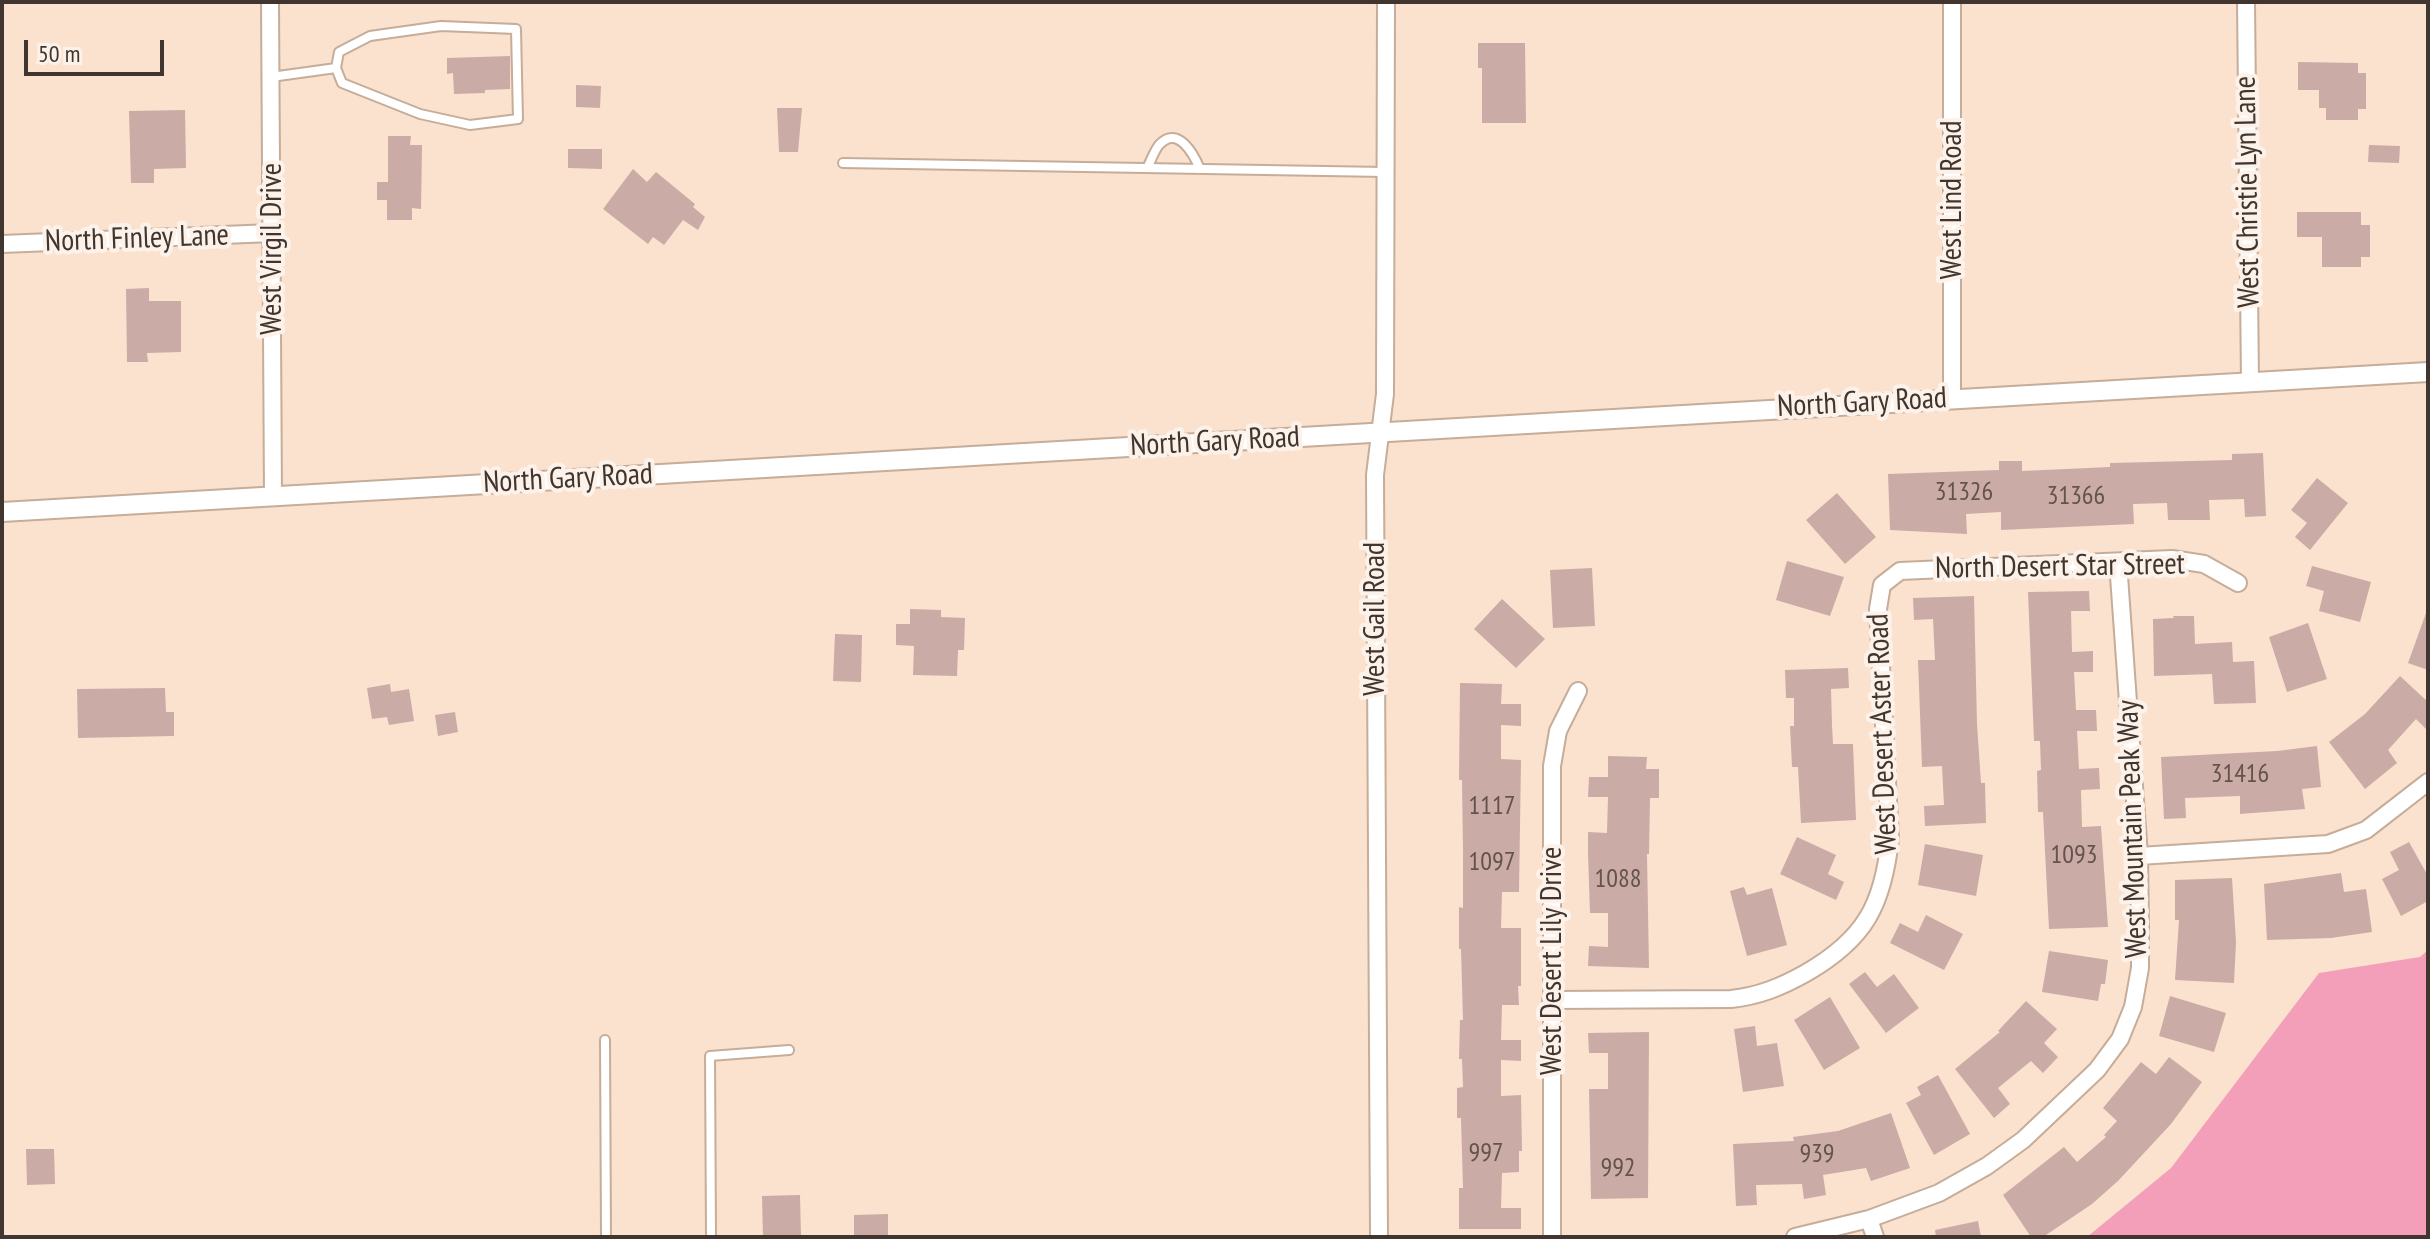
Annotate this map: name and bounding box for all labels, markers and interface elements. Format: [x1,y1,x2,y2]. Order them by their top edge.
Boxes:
scale bar [28,24,168,74]
text: 50 m [38,38,80,69]
street label: West Christie Lyn Lane [2228,76,2268,308]
street label: West Lind Road [1934,121,1970,279]
street label: West Virgil Drive [254,163,290,335]
street label: North Finley Lane [44,218,230,260]
street label: North Gary Road [1776,381,1948,425]
street label: North Gary Road [1129,420,1301,464]
street label: North Gary Road [482,457,654,501]
house number: 31326 [1935,477,1993,509]
house number: 31366 [2047,481,2105,513]
street label: West Gail Road [1357,542,1393,696]
street label: North Desert Star Street [1935,547,2185,587]
street label: West Desert Aster Road [1861,613,1905,855]
street label: West Mountain Peak Way [2111,699,2155,959]
house number: 31416 [2211,759,2269,791]
house number: 1117 [1469,791,1515,823]
house number: 1093 [2051,840,2097,872]
house number: 1097 [1469,847,1515,879]
street label: West Desert Lily Drive [1534,847,1570,1075]
house number: 1088 [1595,864,1641,896]
house number: 997 [1468,1138,1504,1170]
house number: 939 [1799,1139,1835,1171]
house number: 992 [1600,1153,1636,1185]

